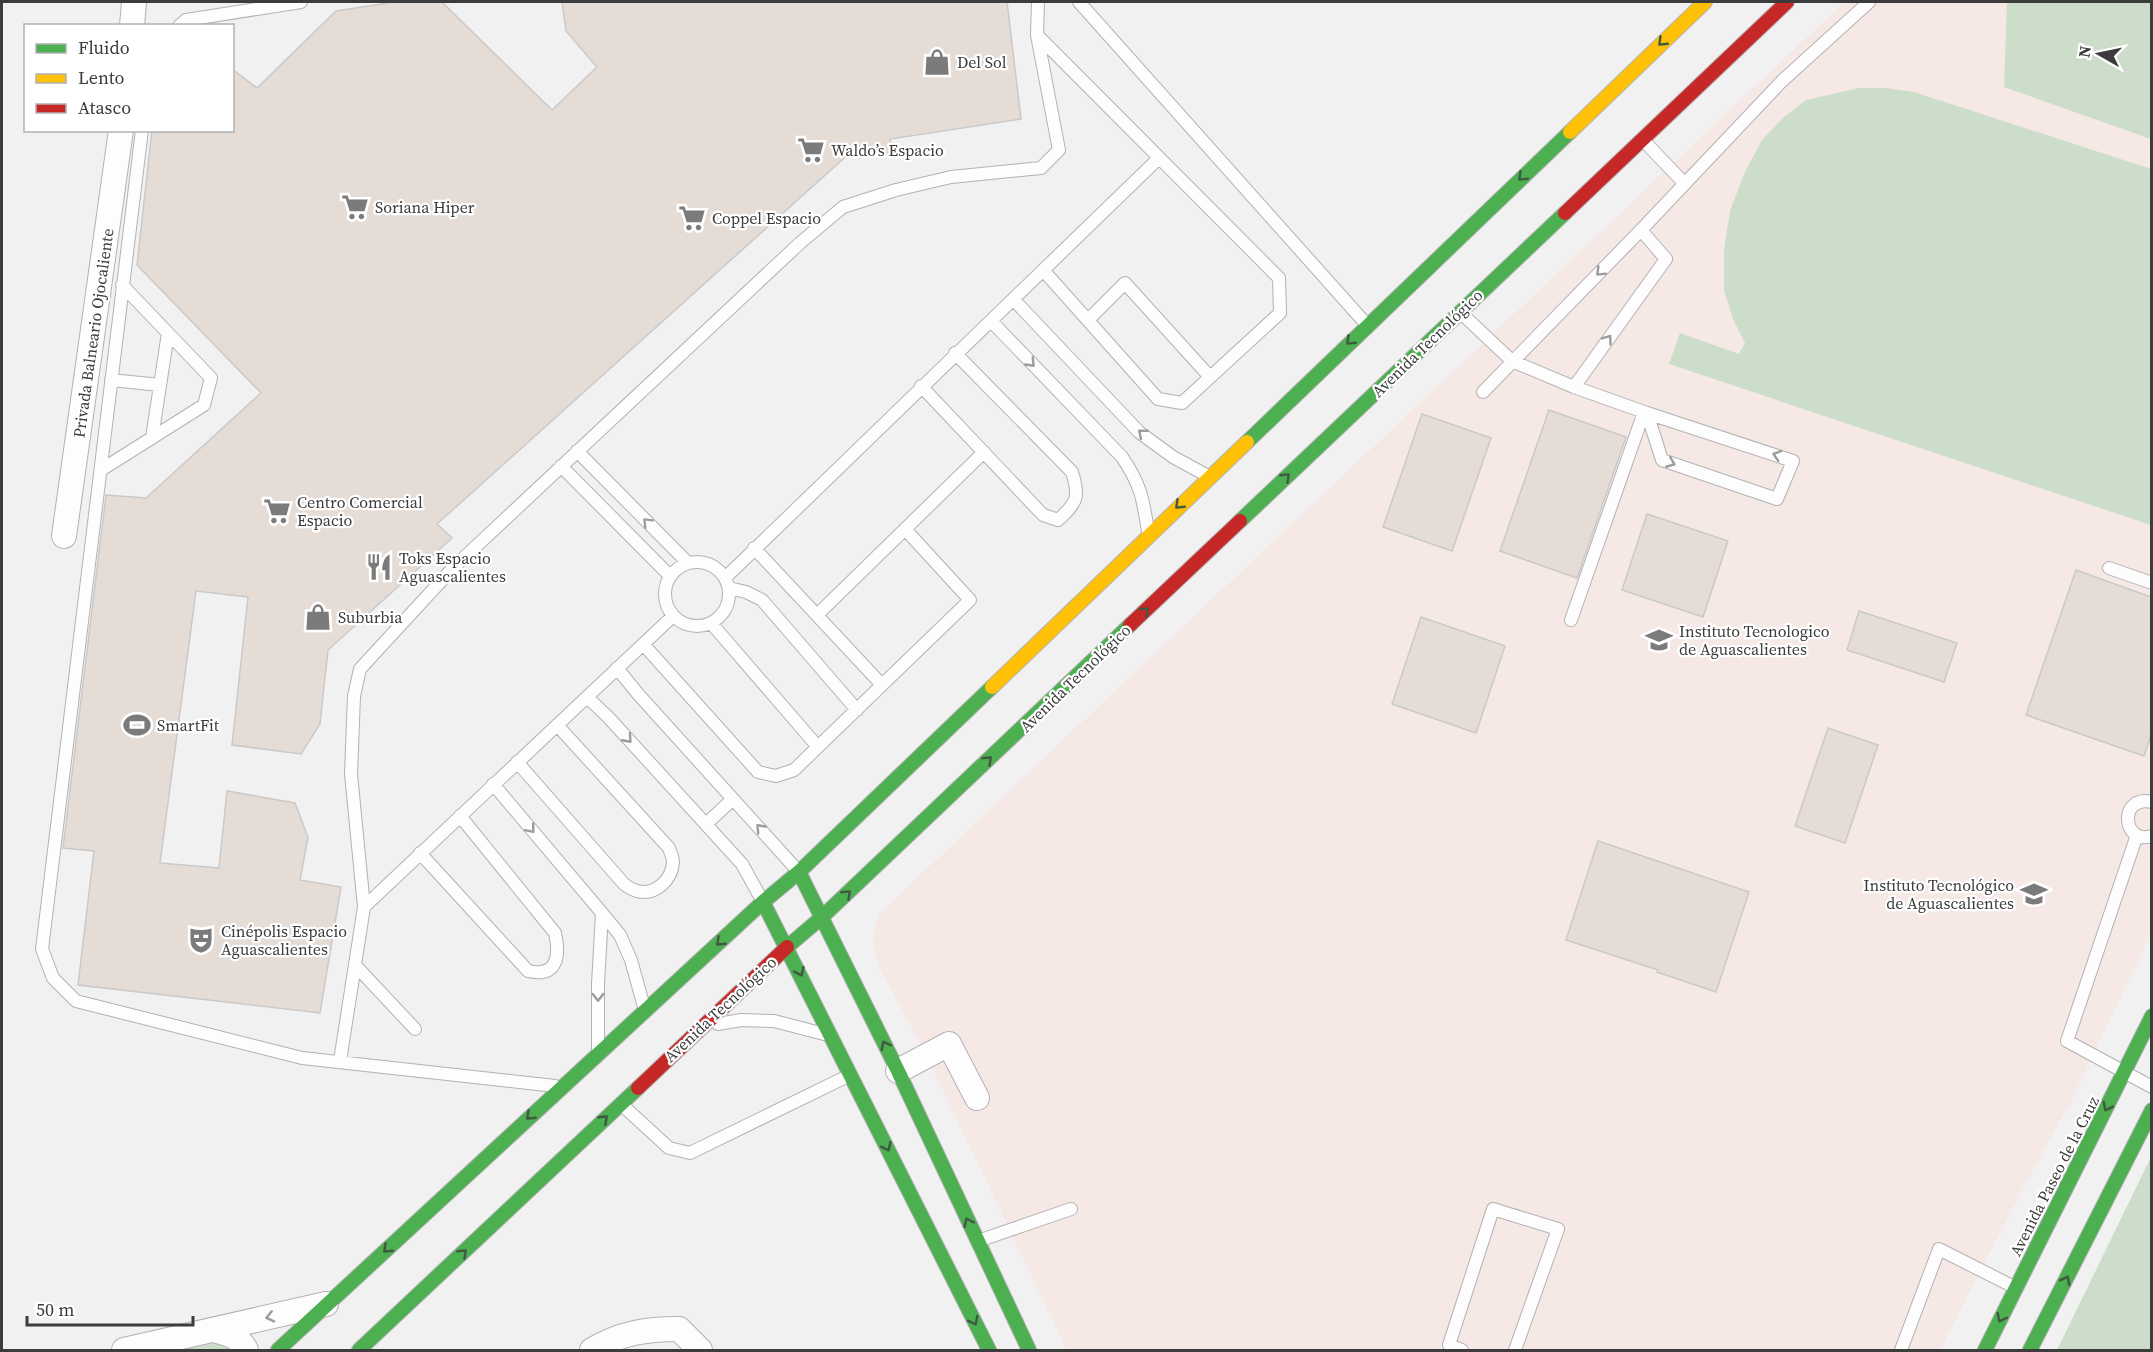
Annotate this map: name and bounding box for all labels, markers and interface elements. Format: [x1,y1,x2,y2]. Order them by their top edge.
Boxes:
legend [24,24,234,132]
north arrow [2069,24,2129,84]
text: Fluido [78,35,130,60]
one-way arrow [1659,35,1669,46]
text: N [2072,44,2096,59]
shop icon: Del Sol [922,47,952,77]
place label: Del Sol [957,51,1007,73]
text: Lento [78,65,125,90]
text: Atasco [78,95,131,120]
supermarket icon: Waldo’s Espacio [796,135,826,165]
place label: Waldo’s Espacio [831,139,944,161]
one-way arrow [1518,170,1528,181]
supermarket icon: Soriana Hiper [340,192,370,222]
place label: Soriana Hiper [375,196,475,218]
supermarket icon: Coppel Espacio [677,203,707,233]
place label: Coppel Espacio [712,207,821,229]
street label: Privada Balneario Ojocaliente [67,227,119,439]
one-way arrow [1596,265,1606,276]
street label: Avenida Tecnológico [1367,284,1488,402]
one-way arrow [1347,333,1358,344]
one-way arrow [1601,335,1612,346]
one-way arrow [1024,356,1035,367]
one-way arrow [1138,430,1149,441]
one-way arrow [1772,450,1783,463]
one-way arrow [1665,456,1676,468]
one-way arrow [1279,473,1290,484]
place label: Centro Comercial Espacio [297,491,423,531]
supermarket icon: Centro Comercial Espacio [262,496,292,526]
one-way arrow [1176,497,1187,508]
one-way arrow [643,518,654,529]
place label: Toks Espacio Aguascalientes [399,547,506,587]
restaurant icon: Toks Espacio Aguascalientes [364,552,394,582]
shop icon: Suburbia [303,602,333,632]
place label: Suburbia [338,606,403,628]
one-way arrow [1137,608,1148,619]
street label: Avenida Tecnológico [1015,619,1136,737]
place label: Instituto Tecnologico de Aguascalientes [1679,620,1830,660]
school or university icon: Instituto Tecnologico de Aguascalientes [1644,625,1674,655]
sports icon: SmartFit [122,710,152,740]
place label: SmartFit [157,714,220,736]
one-way arrow [621,732,632,743]
one-way arrow [981,756,992,767]
one-way arrow [524,822,535,833]
one-way arrow [756,824,767,835]
place label: Instituto Tecnológico de Aguascalientes [1864,874,2014,914]
school or university icon: Instituto Tecnológico de Aguascalientes [2019,879,2049,909]
one-way arrow [839,891,850,902]
place label: Cinépolis Espacio Aguascalientes [221,920,347,960]
theatre icon: Cinépolis Espacio Aguascalientes [186,925,216,955]
one-way arrow [716,934,727,945]
street label: Avenida Tecnológico [659,951,781,1067]
one-way arrow [792,966,804,977]
one-way arrow [592,993,604,1002]
one-way arrow [881,1041,893,1052]
street label: Avenida Paseo de la Cruz [2004,1092,2104,1260]
one-way arrow [2103,1100,2114,1111]
one-way arrow [526,1109,537,1120]
one-way arrow [597,1115,608,1126]
one-way arrow [880,1140,891,1151]
one-way arrow [963,1217,975,1228]
one-way arrow [383,1242,394,1253]
one-way arrow [455,1249,466,1260]
one-way arrow [2059,1275,2070,1286]
scale bar [27,1289,194,1327]
text: 50 m [36,1297,74,1322]
one-way arrow [266,1310,276,1323]
one-way arrow [1996,1312,2008,1323]
one-way arrow [967,1315,979,1326]

